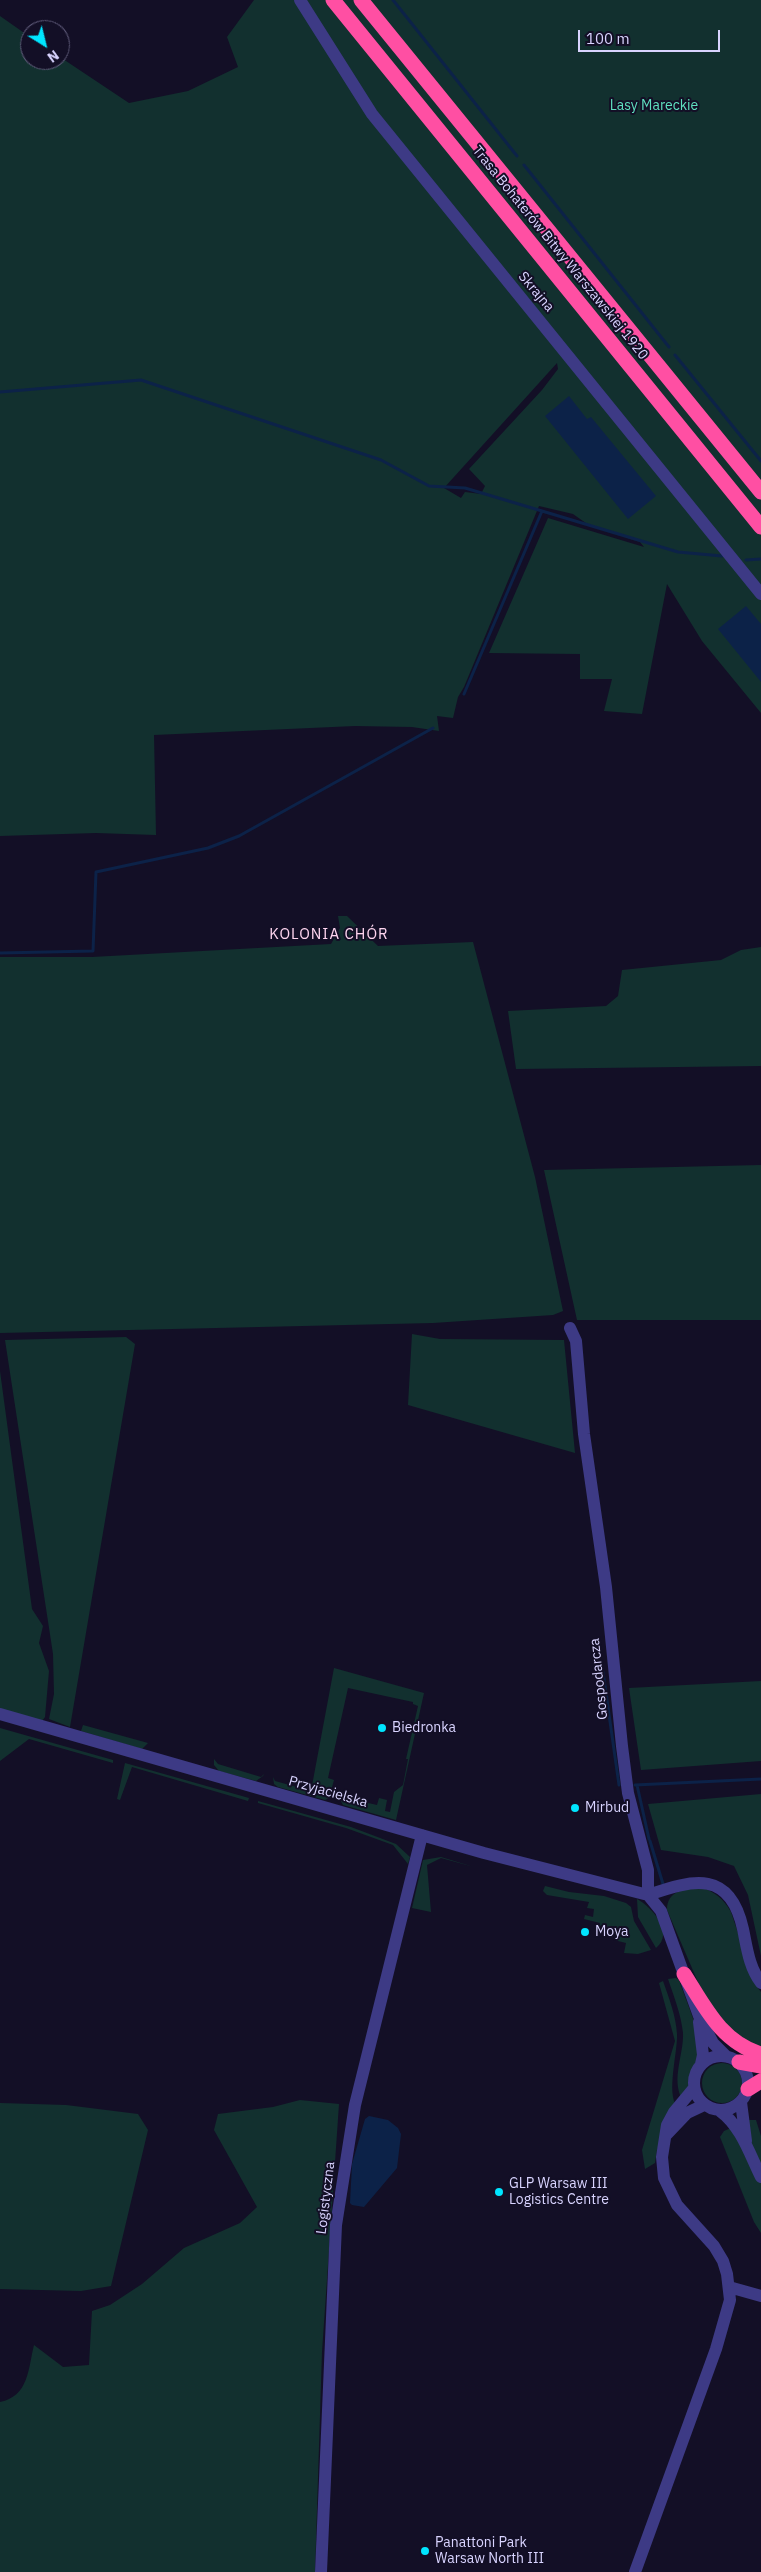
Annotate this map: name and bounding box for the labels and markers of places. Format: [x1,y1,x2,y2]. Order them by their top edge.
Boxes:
place label: Biedronka [392,1720,456,1736]
marker: Biedronka [376,1722,388,1734]
place label: Mirbud [585,1800,629,1816]
marker: Mirbud [569,1802,581,1814]
place label: Moya [595,1924,628,1940]
marker: Moya [579,1926,591,1938]
place label: GLP Warsaw III Logistics Centre [509,2176,609,2208]
marker: GLP Warsaw III Logistics Centre [493,2186,505,2198]
place label: Panattoni Park Warsaw North III [435,2535,544,2568]
marker: Panattoni Park Warsaw North III [419,2545,431,2557]

